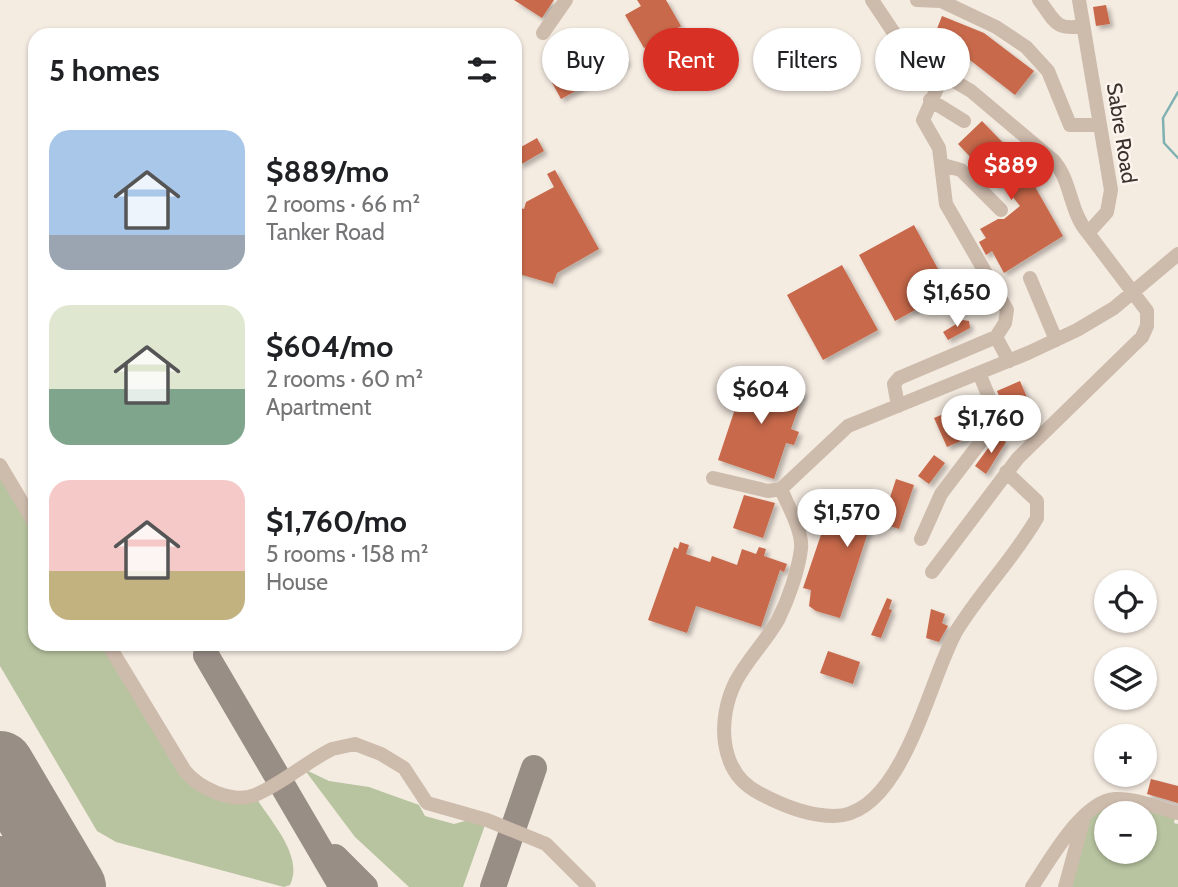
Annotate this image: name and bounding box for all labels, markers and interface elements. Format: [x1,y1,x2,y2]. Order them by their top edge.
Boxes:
chip: Buy [542,28,629,91]
chip: Rent [643,28,739,91]
chip: Filters [753,28,861,91]
chip: New [875,28,970,91]
icon: filters [463,51,501,89]
text: 5 homes [49,52,160,89]
street label: Sabre Road [1102,81,1142,185]
pin: $889 [970,142,1052,202]
text: $889 [984,151,1038,179]
text: $889/mo [266,153,389,190]
icon: home [105,158,189,242]
text: 2 rooms · 66 m² [266,190,420,218]
text: Tanker Road [266,218,385,246]
pin: $1,650 [900,270,1014,329]
text: $1,650 [923,278,991,306]
text: $604/mo [266,328,393,365]
icon: home [105,333,189,417]
text: 2 rooms · 60 m² [266,365,423,393]
pin: $604 [720,366,802,426]
text: $604 [733,375,789,403]
text: Apartment [266,393,371,421]
pin: $1,760 [934,396,1048,455]
text: $1,760 [957,404,1025,432]
pin: $1,570 [790,490,904,549]
text: $1,570 [813,498,881,526]
text: $1,760/mo [266,503,407,540]
icon: home [105,508,189,592]
text: 5 rooms · 158 m² [266,540,428,568]
text: House [266,568,328,596]
map controls [1094,570,1157,864]
button: locate [1094,570,1157,633]
button: layers [1094,647,1157,710]
button: + [1094,724,1157,787]
button: − [1094,801,1157,864]

